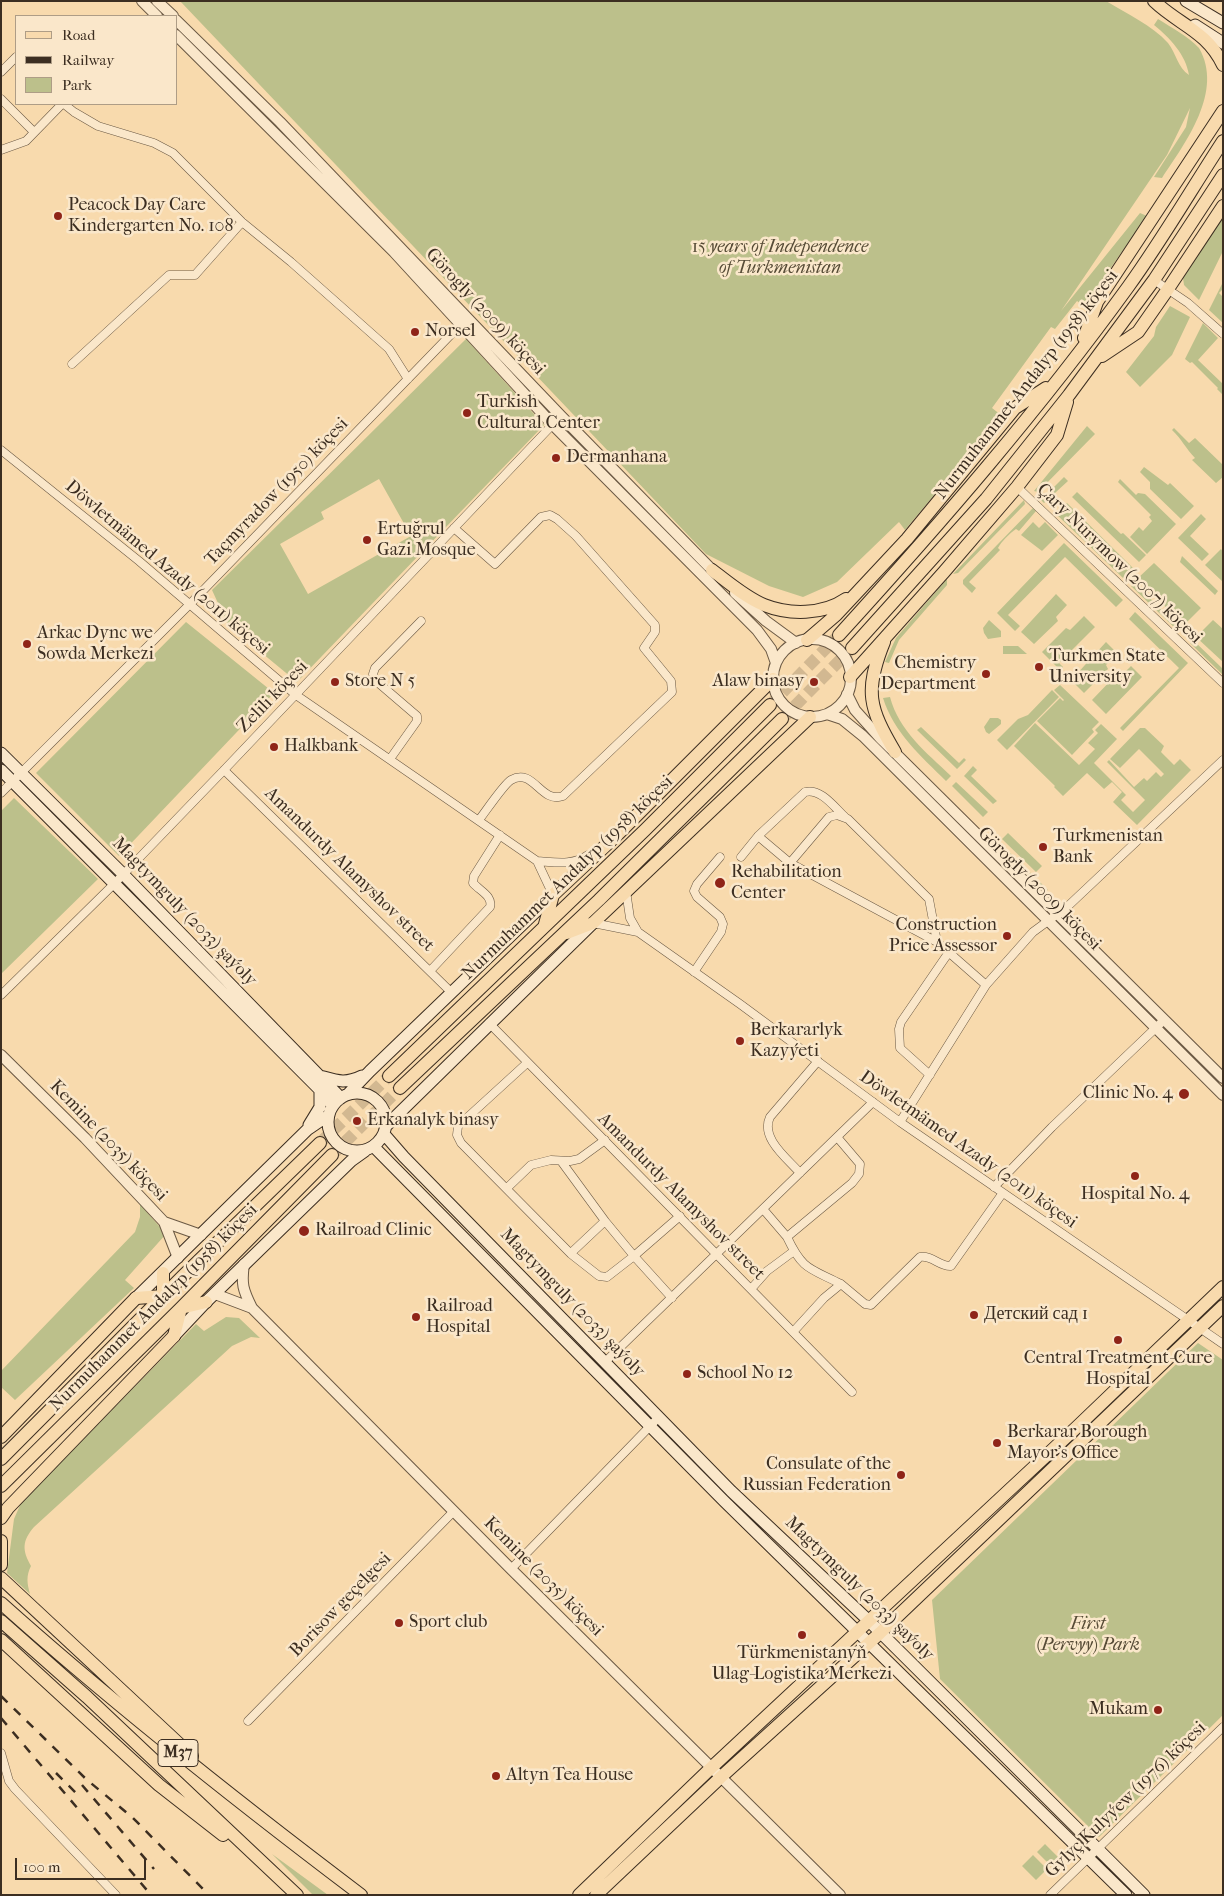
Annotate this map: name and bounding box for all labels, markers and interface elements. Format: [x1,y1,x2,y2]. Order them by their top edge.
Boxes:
legend [15,15,178,105]
text: Road [62,26,95,44]
text: Railway [62,51,114,69]
text: Park [62,76,92,94]
place label: Peacock Day Care Kindergarten No. 108 [68,195,233,238]
marker: Peacock Day Care Kindergarten No. 108 [52,210,64,222]
park label: 15 years of Independence of Turkmenistan [692,237,868,280]
street label: Görogly (2009) köçesi [421,244,549,380]
street label: Nurmuhammet Andalyp (1958) köçesi [931,266,1123,504]
place label: Norsel [425,321,475,343]
marker: Norsel [409,326,421,338]
place label: Turkish Cultural Center [477,392,600,434]
marker: Turkish Cultural Center [461,407,473,419]
street label: Taçmyradow (1950) köçesi [201,414,353,570]
place label: Dermanhana [566,447,667,469]
marker: Dermanhana [550,452,562,464]
street label: Döwletmämed Azady (2011) köçesi [60,476,274,660]
street label: Çary Nurymow (2007) köçesi [1032,479,1206,649]
place label: Ertuğrul Gazi Mosque [377,519,476,562]
marker: Ertuğrul Gazi Mosque [361,534,373,546]
place label: Arkac Dync we Sowda Merkezi [37,623,154,666]
marker: Arkac Dync we Sowda Merkezi [21,638,33,650]
place label: Turkmen State University [1049,646,1165,689]
place label: Chemistry Department [881,653,976,696]
street label: Zelili köçesi [233,656,313,738]
marker: Turkmen State University [1033,661,1045,673]
marker: Chemistry Department [980,668,992,680]
place label: Store N 5 [345,671,415,693]
place label: Alaw binasy [713,671,804,693]
marker: Store N 5 [329,676,341,688]
marker: Alaw binasy [808,676,820,688]
place label: Halkbank [284,736,358,758]
marker: Halkbank [268,741,280,753]
street label: Nurmuhammet Andalyp (1958) köçesi [458,771,678,985]
street label: Amandurdy Alamyshov street [260,783,438,957]
street label: Görogly (2009) köçesi [973,823,1105,955]
place label: Turkmenistan Bank [1053,826,1163,869]
street label: Magtymguly (2033) şaýoly [107,833,261,991]
marker: Turkmenistan Bank [1037,841,1049,853]
place label: Rehabilitation Center [731,862,842,904]
marker: Rehabilitation Center [713,876,727,890]
place label: Construction Price Assessor [889,915,997,958]
marker: Construction Price Assessor [1001,930,1013,942]
place label: Berkararlyk Kazyýeti [750,1020,842,1062]
marker: Berkararlyk Kazyýeti [734,1035,746,1047]
street label: Döwletmämed Azady (2011) köçesi [855,1066,1081,1234]
street label: Kemine (2035) köçesi [45,1076,171,1206]
place label: Clinic No. 4 [1083,1083,1173,1105]
marker: Clinic No. 4 [1177,1087,1191,1101]
street label: Amandurdy Alamyshov street [593,1109,769,1285]
place label: Erkanalyk binasy [367,1110,499,1132]
marker: Erkanalyk binasy [351,1115,363,1127]
marker: Hospital No. 4 [1129,1170,1141,1182]
place label: Hospital No. 4 [1081,1184,1189,1206]
street label: Nurmuhammet Andalyp (1958) köçesi [46,1200,262,1416]
place label: Railroad Clinic [315,1220,432,1242]
marker: Railroad Clinic [297,1224,311,1238]
street label: Magtymguly (2033) şaýoly [495,1224,649,1382]
place label: Railroad Hospital [426,1296,493,1338]
place label: Детский сад 1 [984,1304,1088,1326]
marker: Детский сад 1 [968,1309,980,1321]
marker: Railroad Hospital [410,1311,422,1323]
marker: Central Treatment-Cure Hospital [1112,1334,1124,1346]
place label: Central Treatment-Cure Hospital [1024,1348,1212,1390]
place label: School No 12 [697,1363,793,1385]
marker: School No 12 [681,1368,693,1380]
place label: Berkarar Borough Mayor's Office [1007,1422,1147,1465]
marker: Berkarar Borough Mayor's Office [991,1437,1003,1449]
place label: Consulate of the Russian Federation [743,1454,891,1496]
marker: Consulate of the Russian Federation [895,1469,907,1481]
street label: Magtymguly (2033) şaýoly [780,1512,938,1666]
street label: Kemine (2035) köçesi [479,1513,607,1641]
street label: Borisow geçelgesi [286,1548,396,1662]
place label: Sport club [409,1612,487,1634]
park label: First (Pervyy) Park [1036,1614,1140,1656]
marker: Sport club [393,1617,405,1629]
marker: Türkmenistanyň Ulag-Logistika Merkezi [796,1629,808,1641]
place label: Türkmenistanyň Ulag-Logistika Merkezi [712,1643,892,1686]
place label: Mukam [1089,1699,1148,1721]
marker: Mukam [1152,1704,1164,1716]
street label: Gylyç Kulyýew (1976) köçesi [1041,1717,1211,1883]
road number: M37 [158,1740,198,1766]
place label: Altyn Tea House [506,1765,633,1787]
marker: Altyn Tea House [490,1770,502,1782]
scale bar [18,1848,149,1880]
text: 100 m [23,1858,61,1876]

